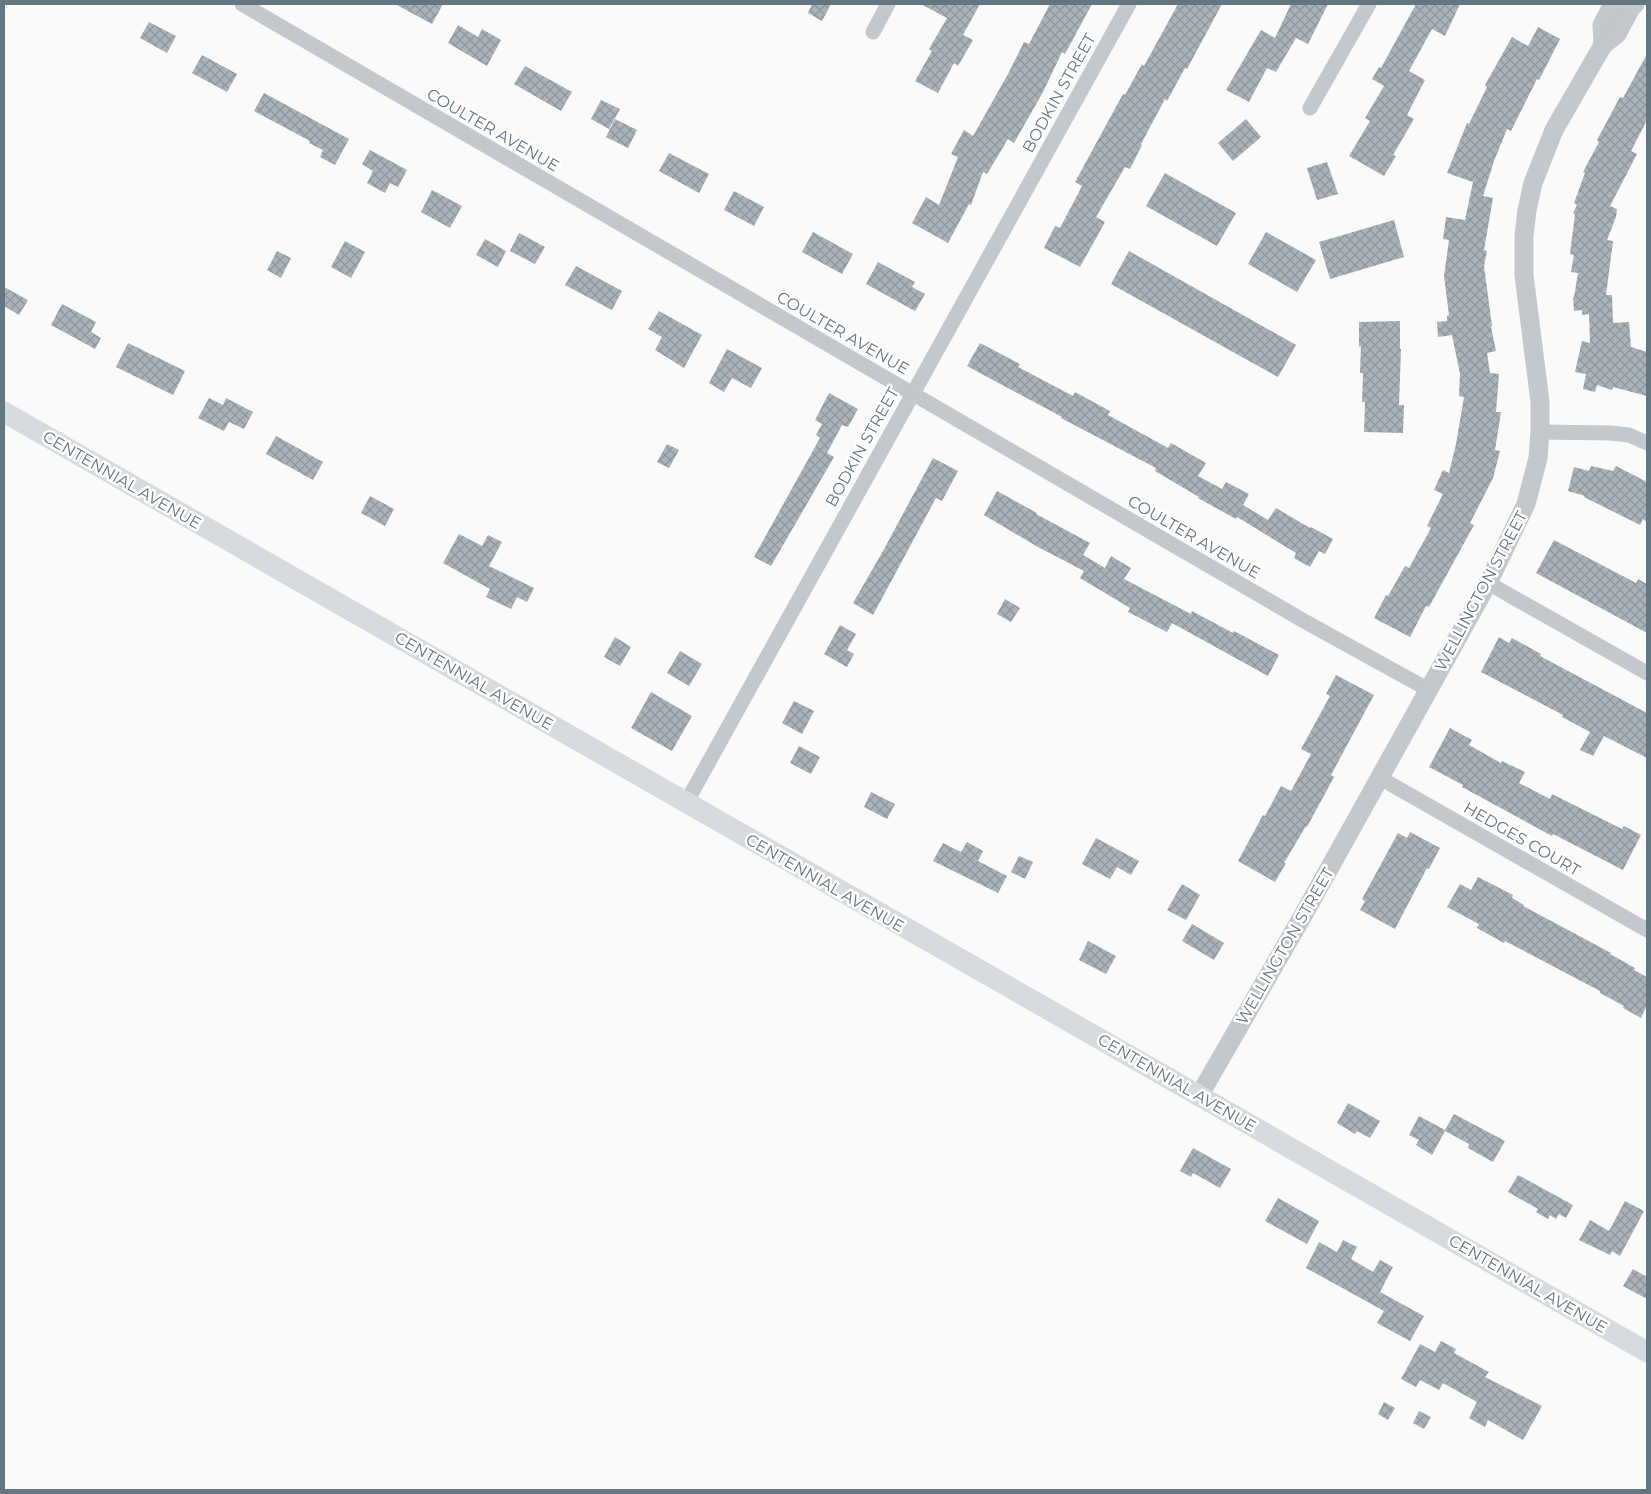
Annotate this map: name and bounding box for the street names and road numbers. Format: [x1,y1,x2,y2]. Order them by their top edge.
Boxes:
street label: BODKIN STREET [1018,29,1100,156]
street label: COULTER AVENUE [423,84,563,176]
street label: COULTER AVENUE [773,287,913,379]
street label: BODKIN STREET [821,383,903,510]
street label: CENTENNIAL AVENUE [39,427,205,533]
street label: COULTER AVENUE [1124,491,1264,583]
street label: WELLINGTON STREET [1431,507,1532,674]
street label: CENTENNIAL AVENUE [391,628,557,734]
street label: HEDGES COURT [1460,798,1584,881]
street label: CENTENNIAL AVENUE [742,830,908,936]
street label: WELLINGTON STREET [1232,863,1338,1028]
street label: CENTENNIAL AVENUE [1094,1030,1260,1136]
street label: CENTENNIAL AVENUE [1445,1231,1611,1337]

